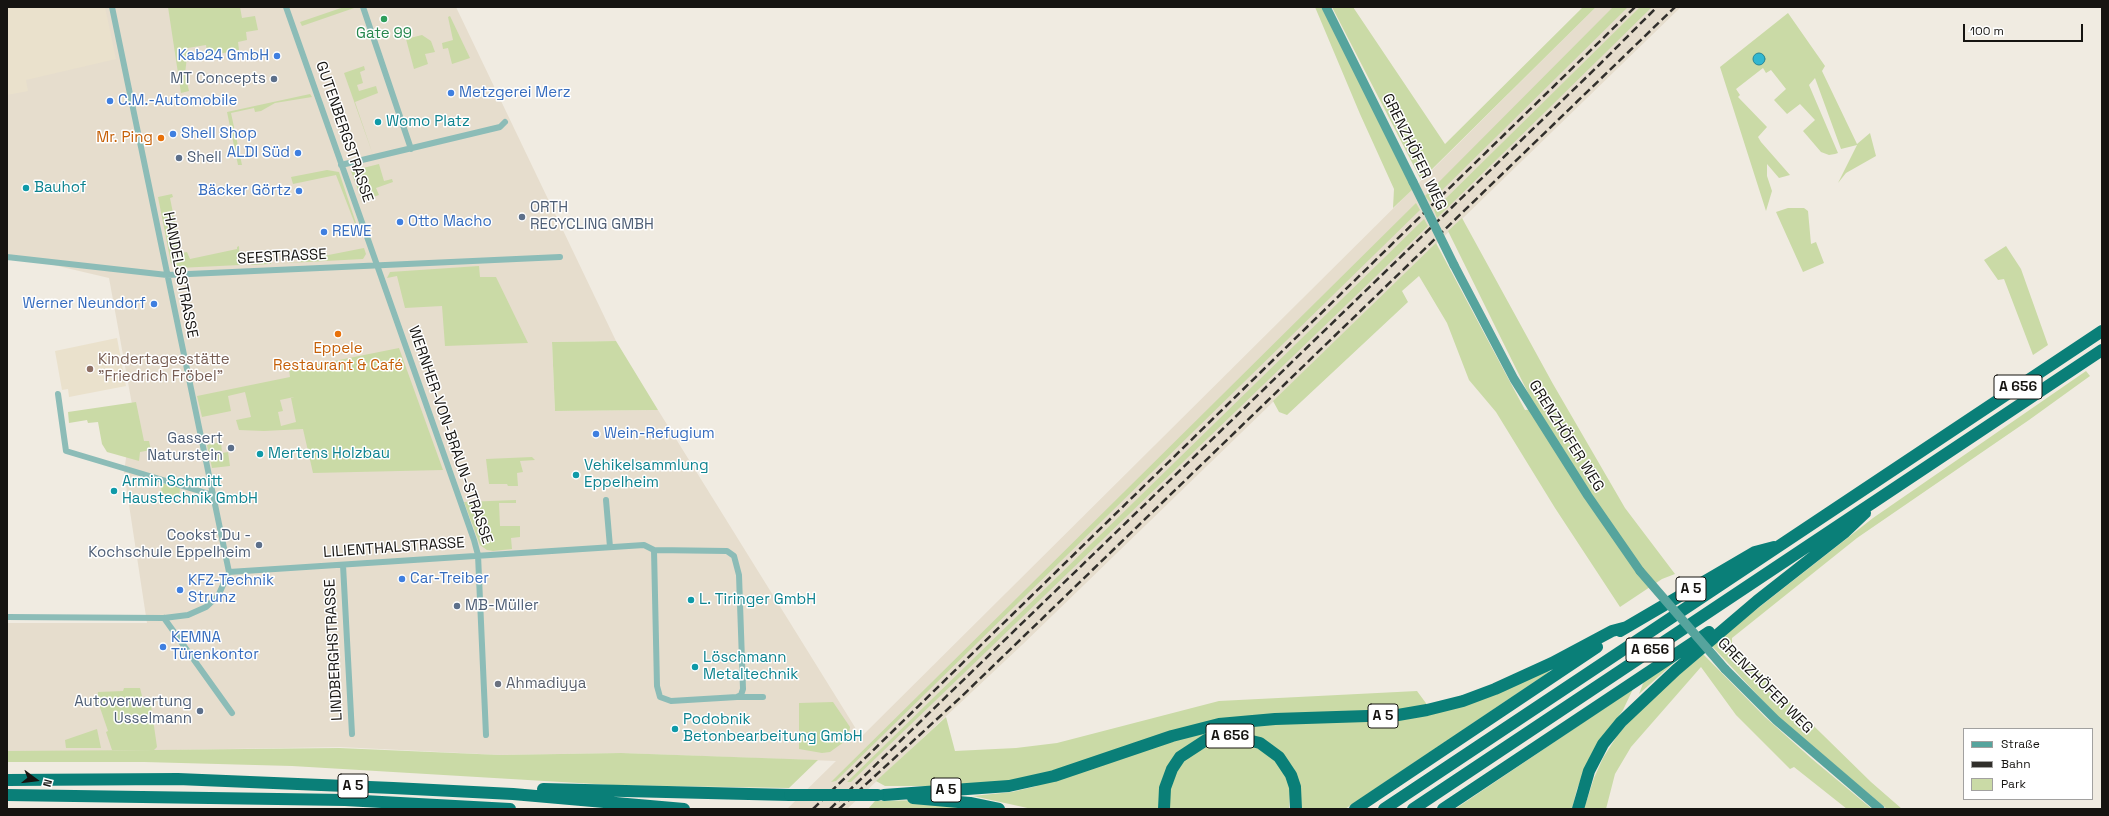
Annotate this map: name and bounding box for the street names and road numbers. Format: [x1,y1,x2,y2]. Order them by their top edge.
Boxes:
street label: GUTENBERGSTRASSE [311,59,377,205]
street label: GRENZHÖFER WEG [1378,91,1450,213]
street label: HANDELSSTRASSE [159,210,201,340]
street label: SEESTRASSE [237,246,327,268]
street label: WERNHER-VON-BRAUN-STRASSE [404,324,496,546]
road number: A 656 [1994,375,2042,399]
street label: GRENZHÖFER WEG [1525,377,1607,495]
street label: LILIENTHALSTRASSE [323,534,465,562]
road number: A 5 [1676,577,1706,601]
street label: LINDBERGHSTRASSE [321,579,347,721]
street label: GRENZHÖFER WEG [1714,635,1816,737]
road number: A 656 [1626,638,1674,662]
road number: A 5 [1368,704,1398,728]
road number: A 656 [1206,724,1254,748]
road number: A 5 [338,774,368,798]
road number: A 5 [931,778,961,802]

